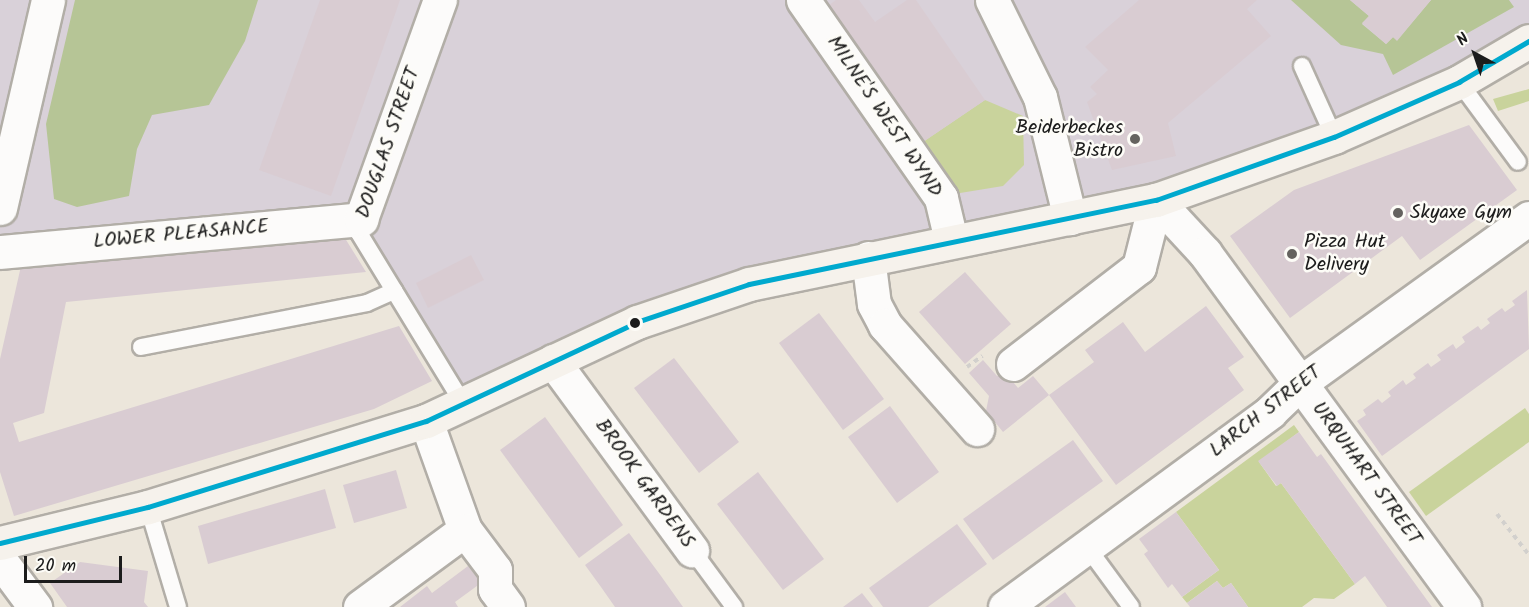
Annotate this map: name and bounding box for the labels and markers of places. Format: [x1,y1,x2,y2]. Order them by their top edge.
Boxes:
place label: Beiderbeckes Bistro [1016,116,1123,163]
marker: Beiderbeckes Bistro [1128,132,1142,146]
place label: Skyaxe Gym [1410,201,1512,225]
marker: Skyaxe Gym [1391,206,1405,220]
place label: Pizza Hut Delivery [1304,231,1385,278]
marker: Pizza Hut Delivery [1285,247,1299,261]
unlabelled marker [629,317,641,329]

